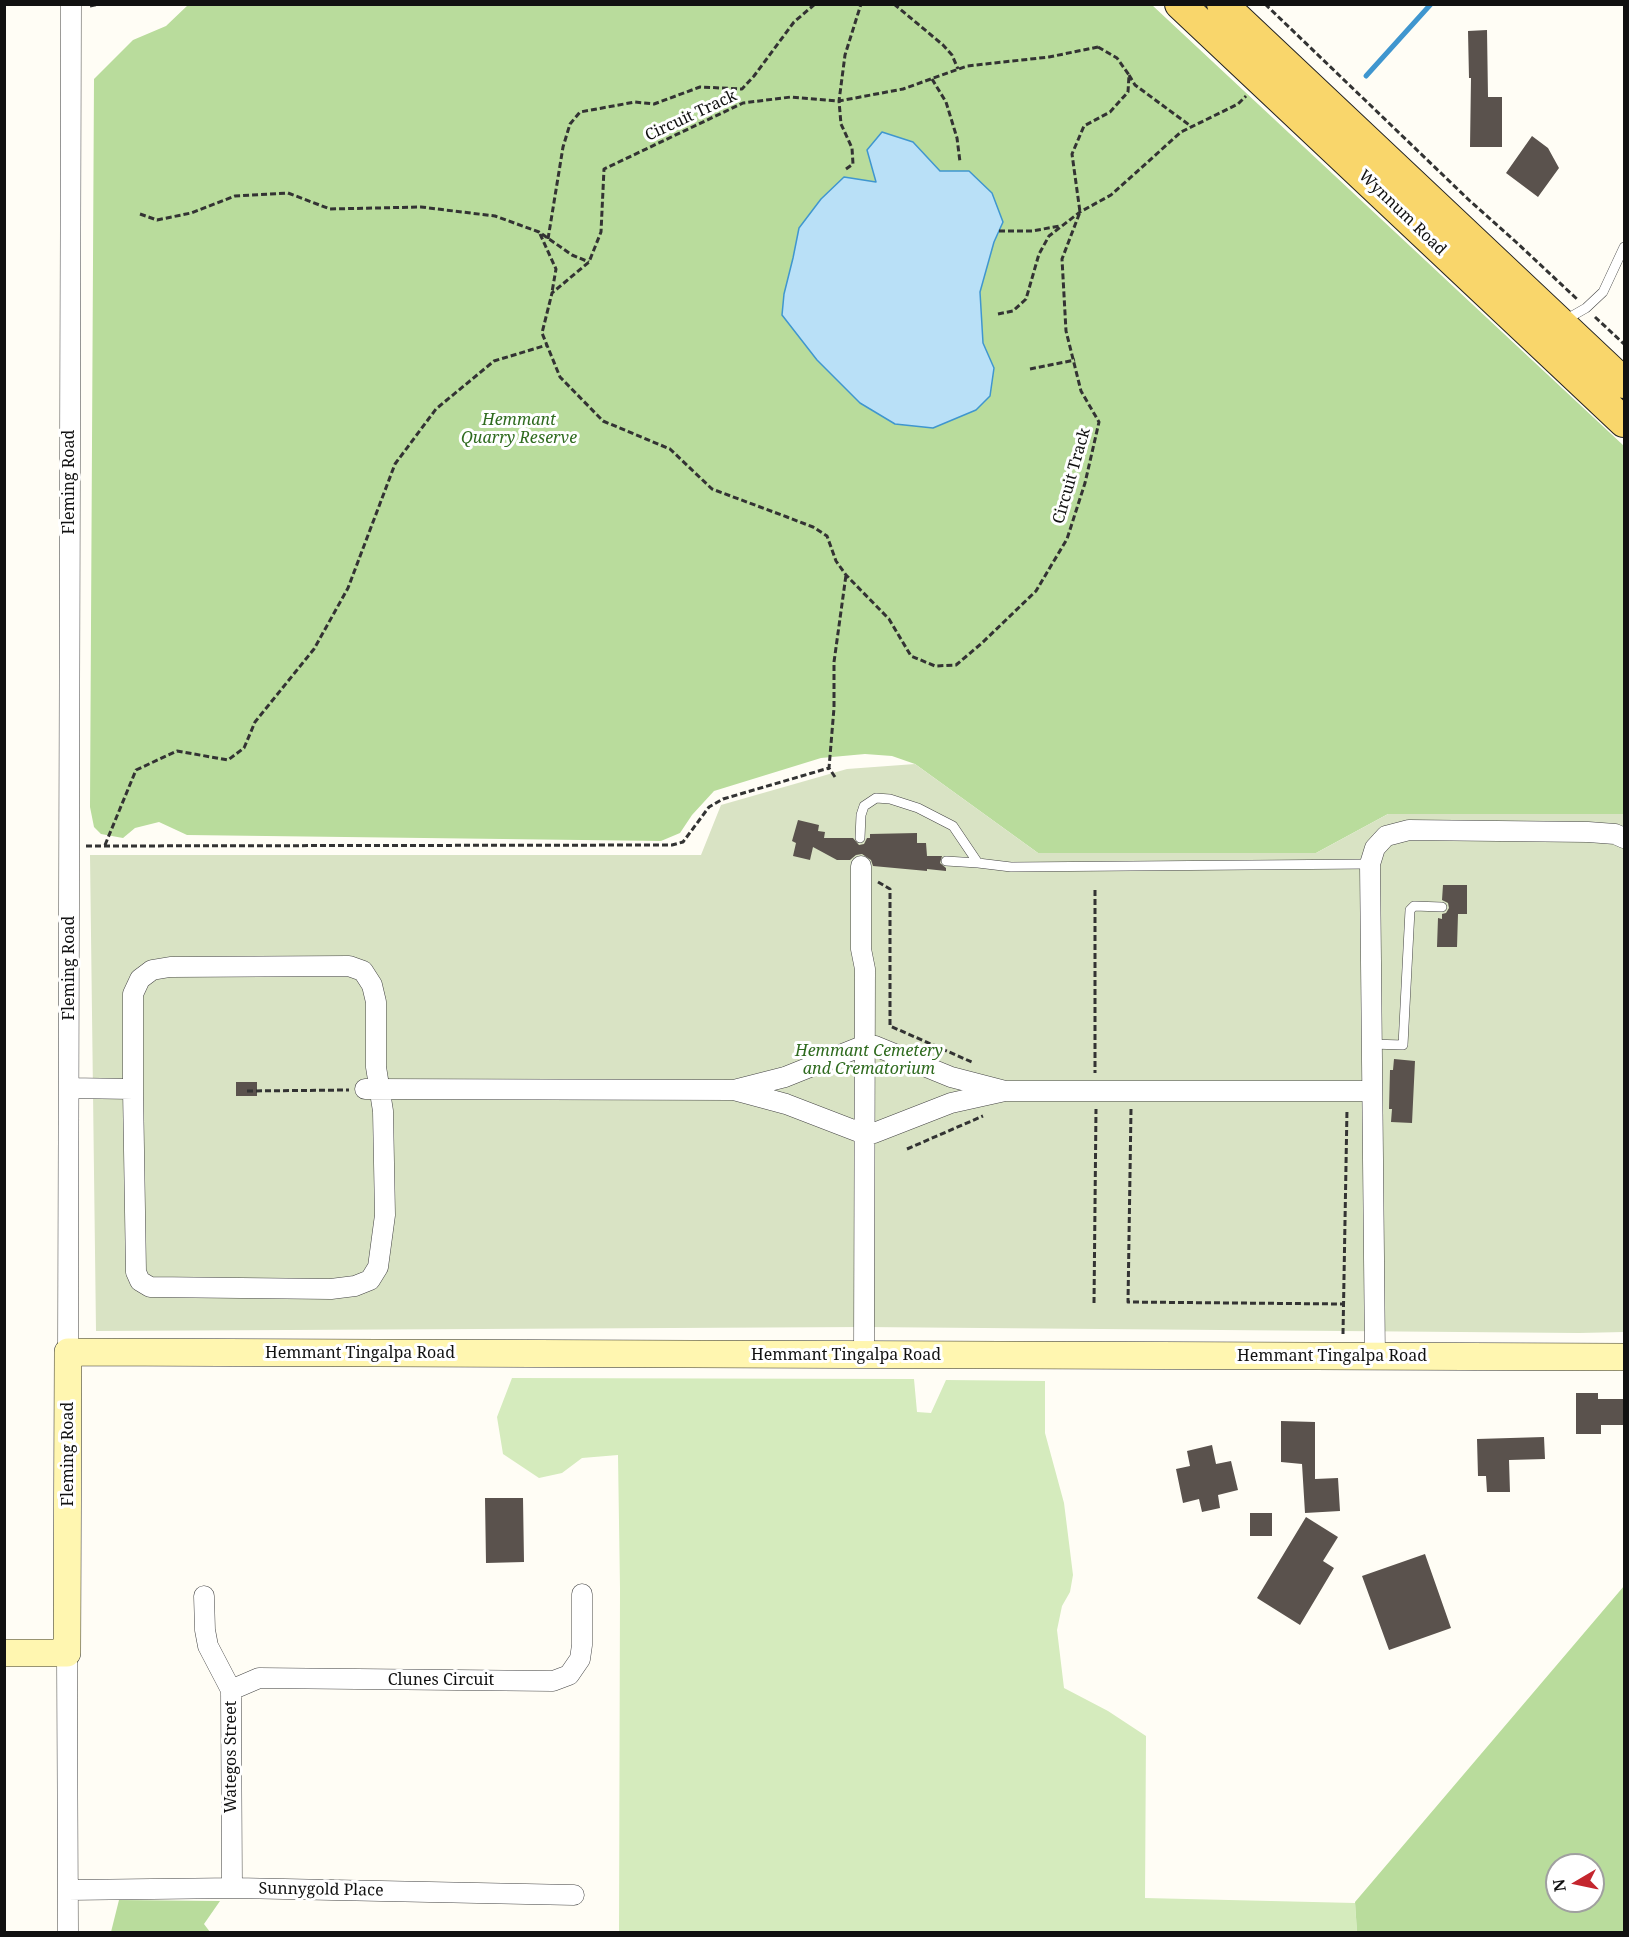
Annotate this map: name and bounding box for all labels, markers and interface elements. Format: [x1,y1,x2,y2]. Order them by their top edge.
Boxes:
street label: Circuit Track [642,86,740,146]
street label: Wynnum Road [1354,166,1450,260]
park label: Hemmant Quarry Reserve [461,410,577,448]
street label: Circuit Track [1049,426,1095,526]
street label: Fleming Road [59,430,79,534]
street label: Fleming Road [59,916,79,1020]
park label: Hemmant Cemetery and Crematorium [795,1041,943,1079]
street label: Hemmant Tingalpa Road [265,1343,455,1363]
street label: Hemmant Tingalpa Road [751,1345,941,1365]
street label: Hemmant Tingalpa Road [1237,1346,1427,1366]
street label: Fleming Road [58,1402,78,1506]
street label: Clunes Circuit [388,1670,494,1690]
street label: Wategos Street [221,1701,241,1813]
north arrow [1545,1853,1605,1913]
text: N [1547,1878,1571,1893]
street label: Sunnygold Place [258,1879,384,1901]

